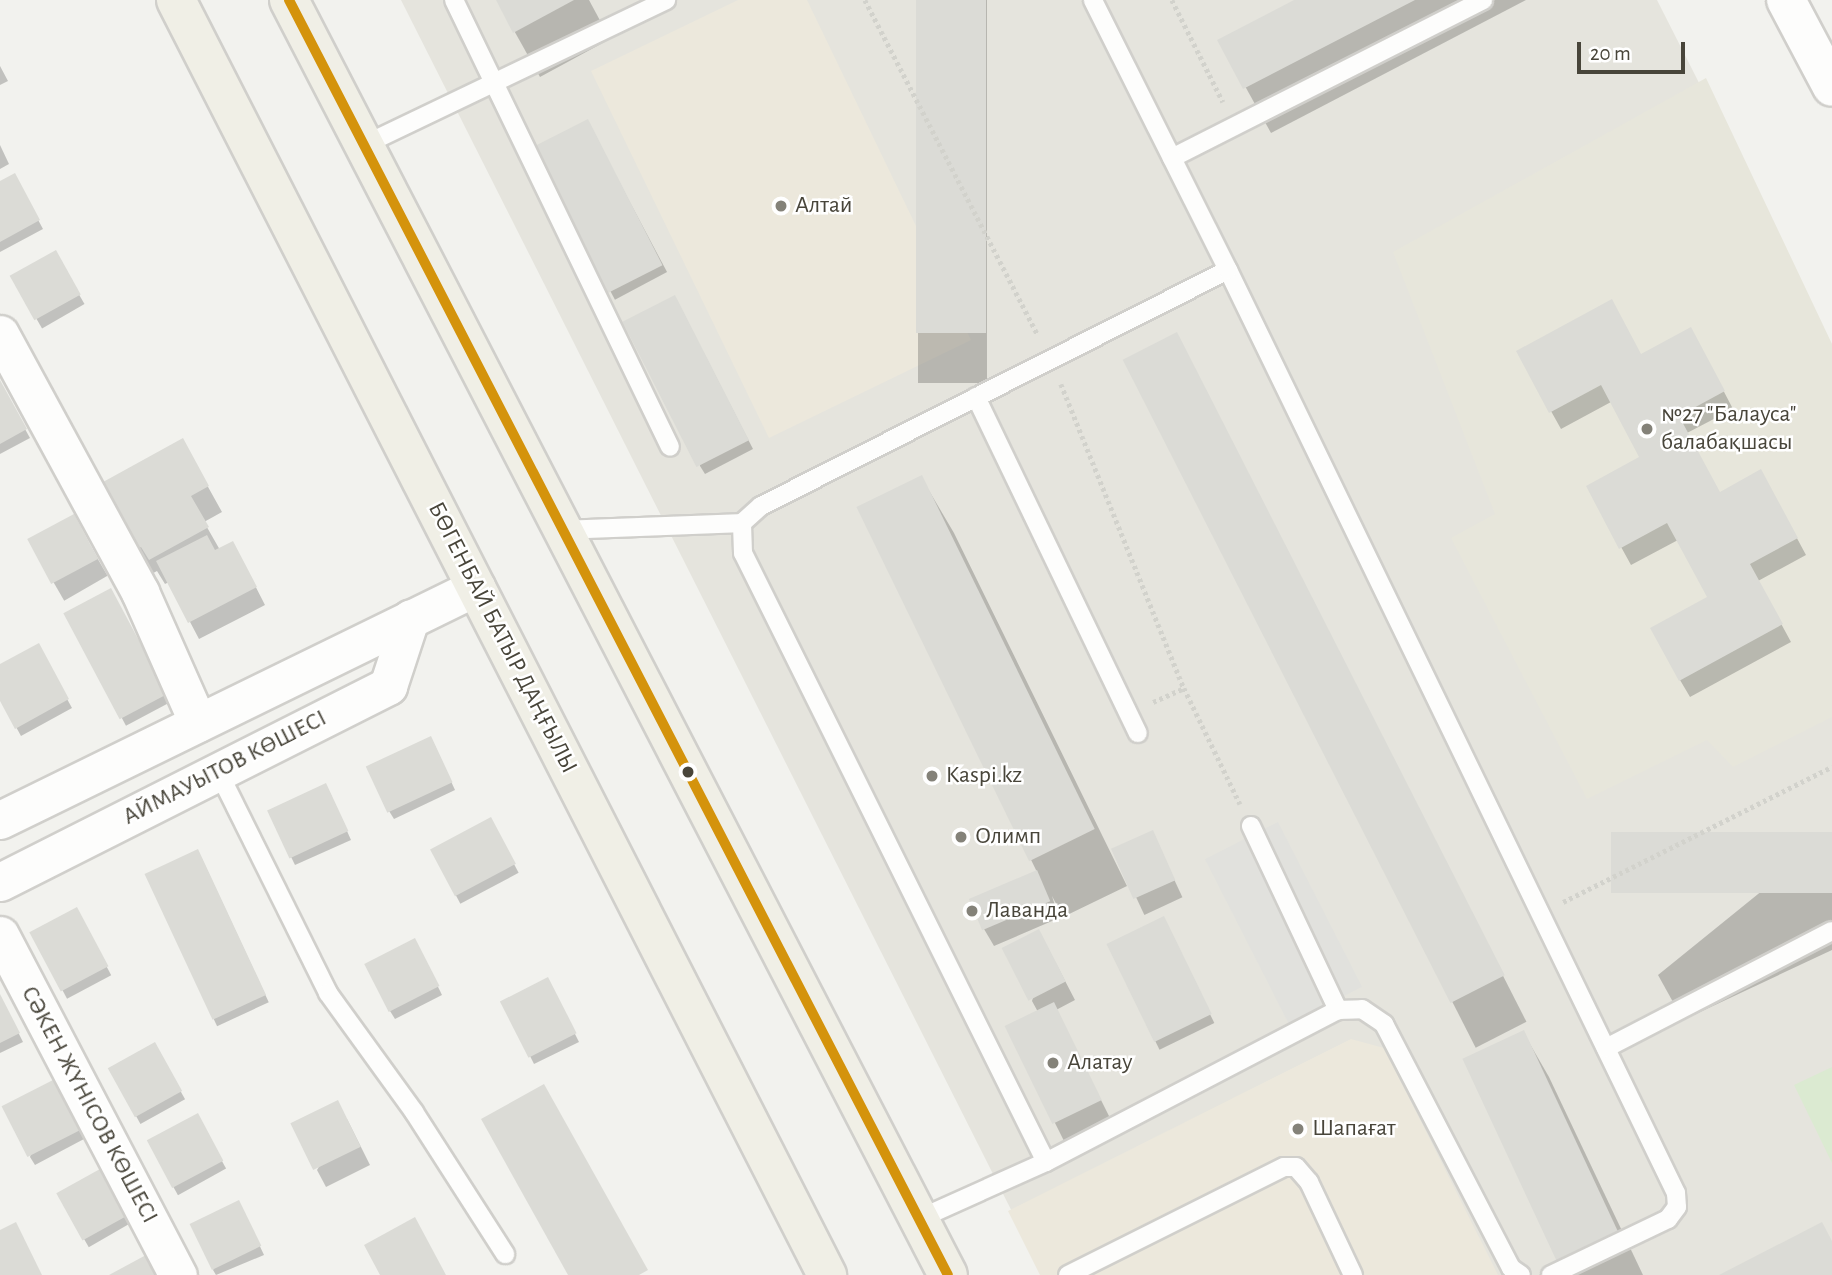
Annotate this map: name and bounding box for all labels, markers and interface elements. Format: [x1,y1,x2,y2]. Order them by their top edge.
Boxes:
scale bar [1580,28,1688,72]
text: 20 m [1590,43,1631,64]
place label: Алтай [795,192,852,220]
marker: Алтай [773,198,789,214]
place label: №27 "Балауса" балабақшасы [1661,401,1797,457]
marker: №27 "Балауса" балабақшасы [1639,421,1655,437]
street label: БӨГЕНБАЙ БАТЫР ДАҢҒЫЛЫ [421,497,583,779]
street label: АЙМАУЫТОВ КӨШЕСІ [118,704,332,832]
place label: Kaspi.kz [946,762,1022,790]
unlabelled marker [681,765,695,779]
marker: Kaspi.kz [924,768,940,784]
place label: Олимп [975,823,1041,851]
marker: Олимп [953,829,969,845]
place label: Лаванда [986,897,1068,925]
marker: Лаванда [964,903,980,919]
street label: СӘКЕН ЖҮНІСОВ КӨШЕСІ [14,981,164,1229]
place label: Алатау [1067,1049,1133,1077]
marker: Алатау [1045,1055,1061,1071]
place label: Шапағат [1312,1115,1396,1143]
marker: Шапағат [1290,1121,1306,1137]

